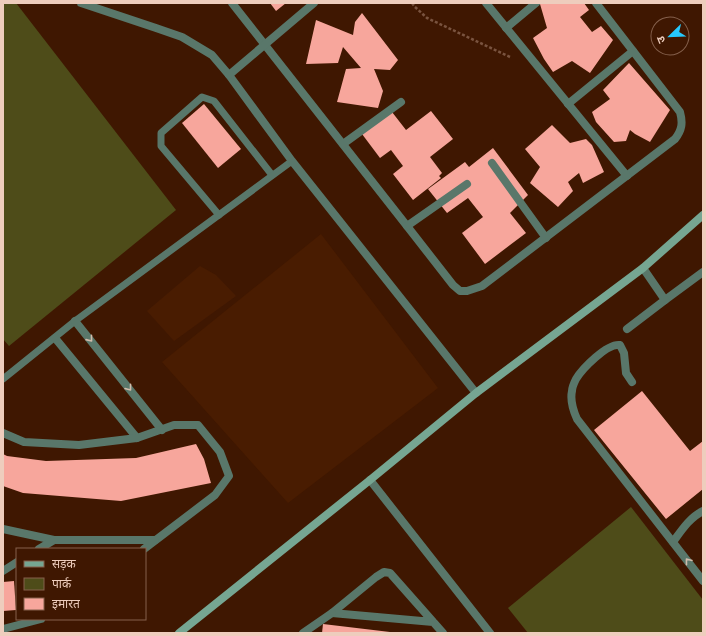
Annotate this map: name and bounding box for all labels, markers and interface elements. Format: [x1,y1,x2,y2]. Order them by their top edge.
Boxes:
north arrow [650,16,690,56]
text: उ [654,34,668,45]
one-way arrow [85,335,92,342]
one-way arrow [124,384,131,391]
legend [16,548,146,620]
text: सड़क [52,557,77,571]
one-way arrow [686,559,693,566]
text: पार्क [52,577,72,591]
text: इमारत [52,597,81,611]

